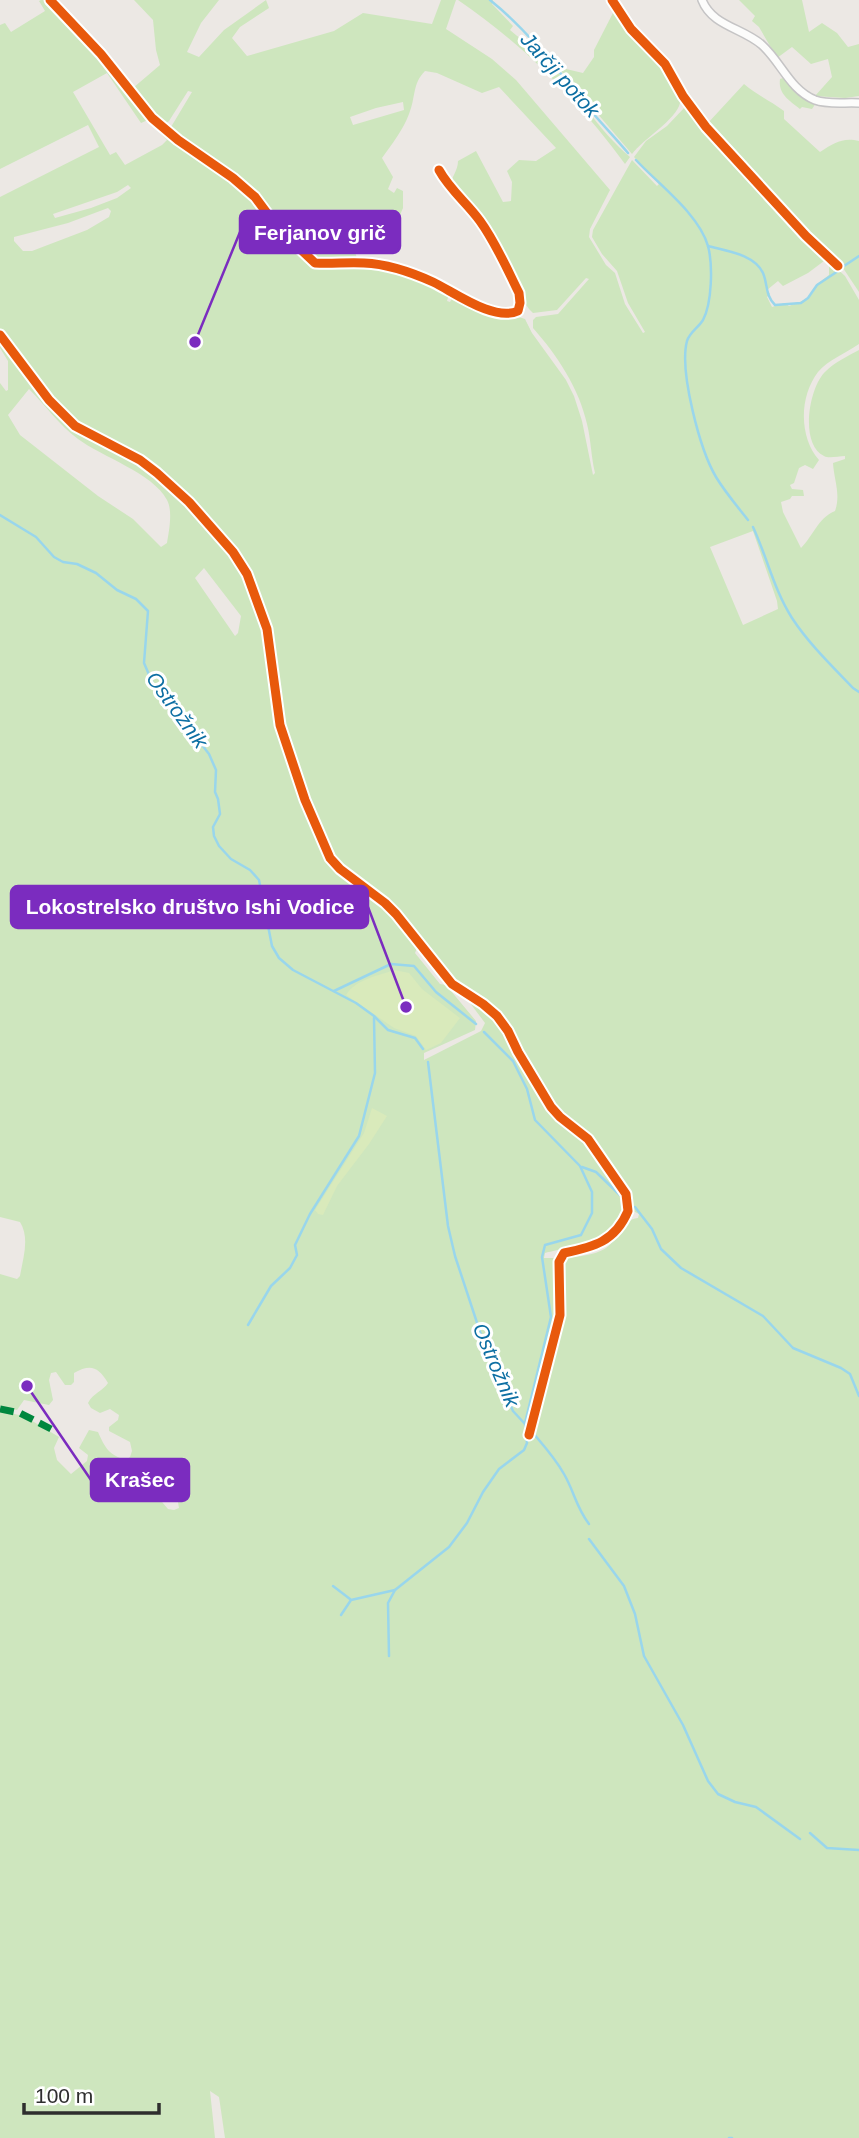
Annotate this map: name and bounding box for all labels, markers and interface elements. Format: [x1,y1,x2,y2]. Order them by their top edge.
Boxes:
water label: Jarčji potok [516,27,605,123]
callout: Ferjanov grič [240,211,400,253]
text: Ferjanov grič [254,221,386,244]
water label: Ostrožnik [142,667,214,754]
callout: Lokostrelsko društvo Ishi Vodice [11,886,368,928]
text: Lokostrelsko društvo Ishi Vodice [26,895,354,918]
water label: Ostrožnik [469,1319,525,1411]
callout: Krašec [91,1459,189,1501]
text: Krašec [105,1468,175,1491]
scale bar [24,2072,159,2116]
text: 100 m [35,2084,93,2107]

